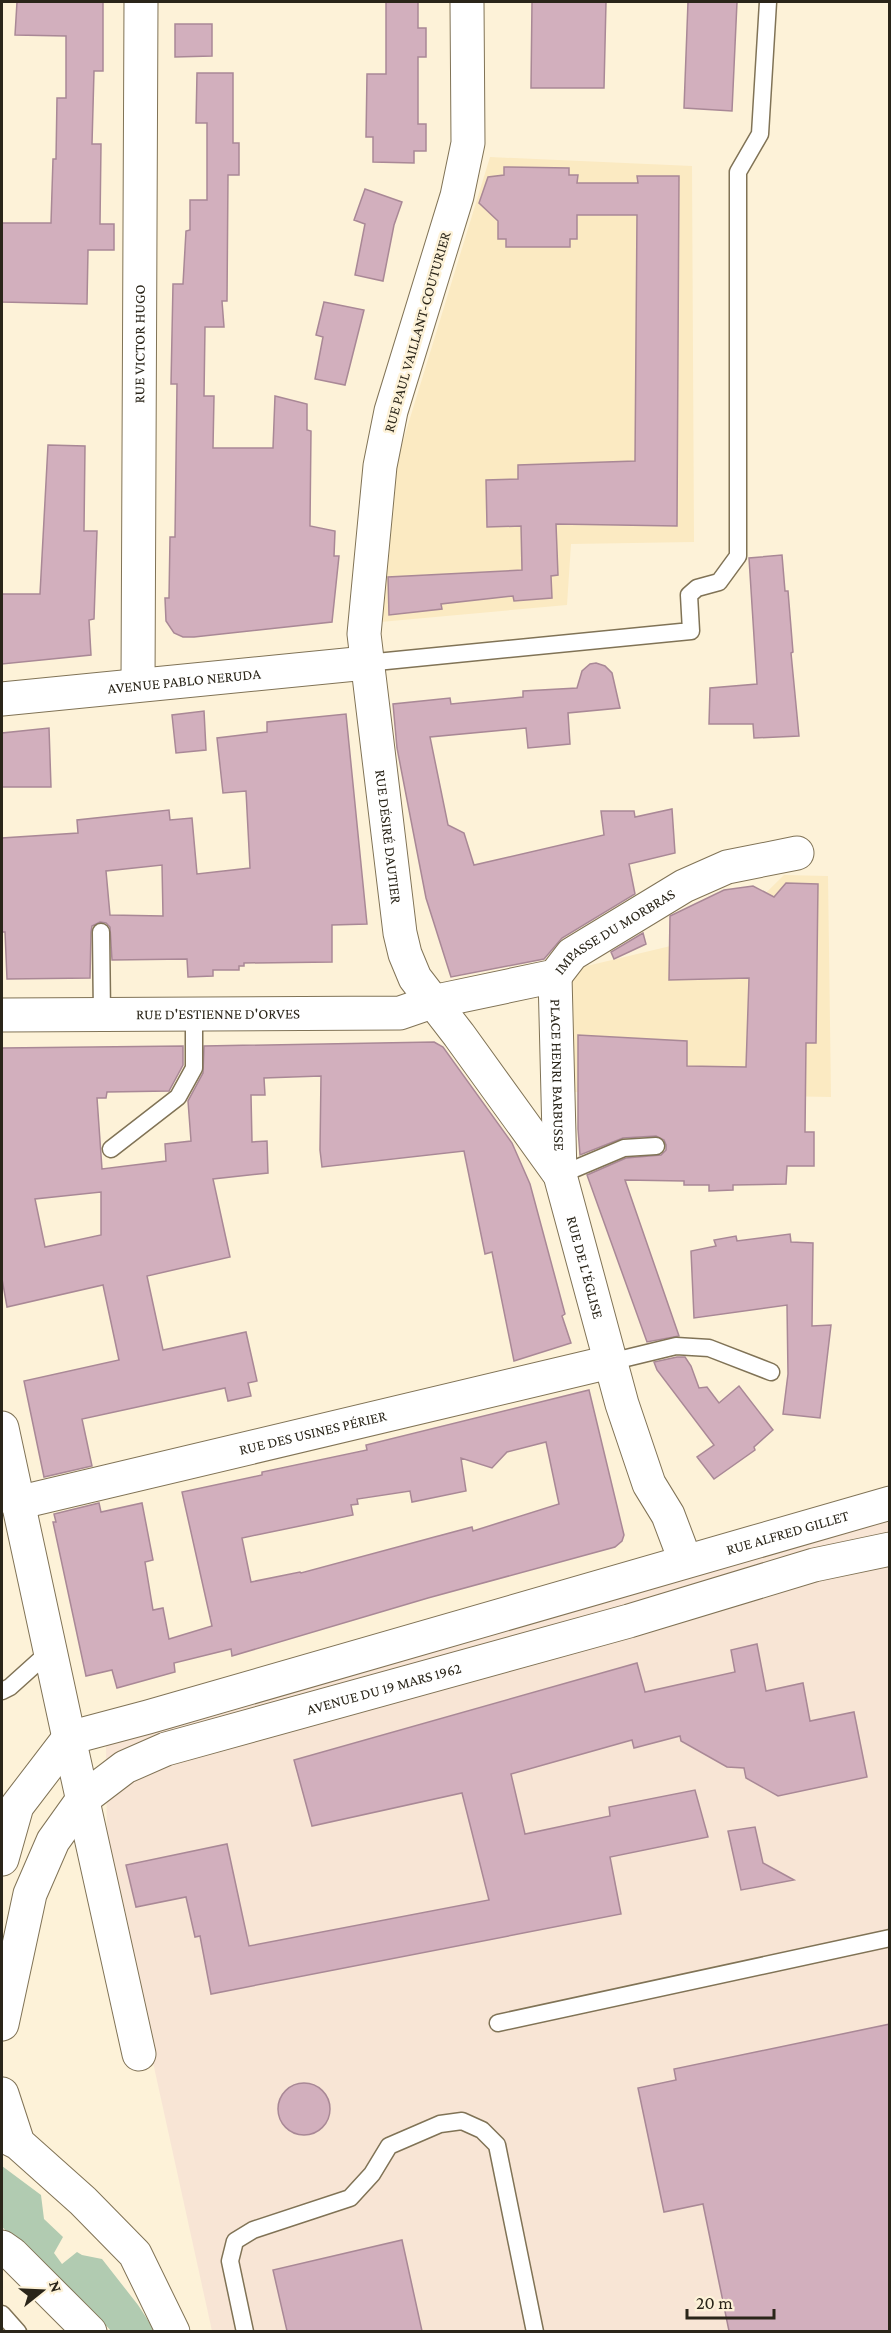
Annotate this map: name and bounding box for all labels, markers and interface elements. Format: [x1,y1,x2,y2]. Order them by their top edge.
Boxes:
street label: RUE PAUL VAILLANT-COUTURIER [381,229,454,434]
street label: RUE VICTOR HUGO [131,284,148,404]
street label: AVENUE PABLO NERUDA [107,665,262,697]
street label: RUE DÉSIRÉ DAUTIER [372,769,404,905]
street label: IMPASSE DU MORBRAS [551,885,678,978]
street label: PLACE HENRI BARBUSSE [548,999,567,1151]
street label: RUE D'ESTIENNE D'ORVES [136,1006,300,1022]
street label: RUE DE L'ÉGLISE [564,1214,607,1320]
street label: RUE DES USINES PÉRIER [237,1407,389,1458]
street label: RUE ALFRED GILLET [724,1507,851,1558]
street label: AVENUE DU 19 MARS 1962 [305,1660,463,1718]
north arrow [12,2261,72,2321]
text: N [46,2279,66,2294]
scale bar [687,2282,774,2320]
text: 20 m [696,2293,733,2313]

